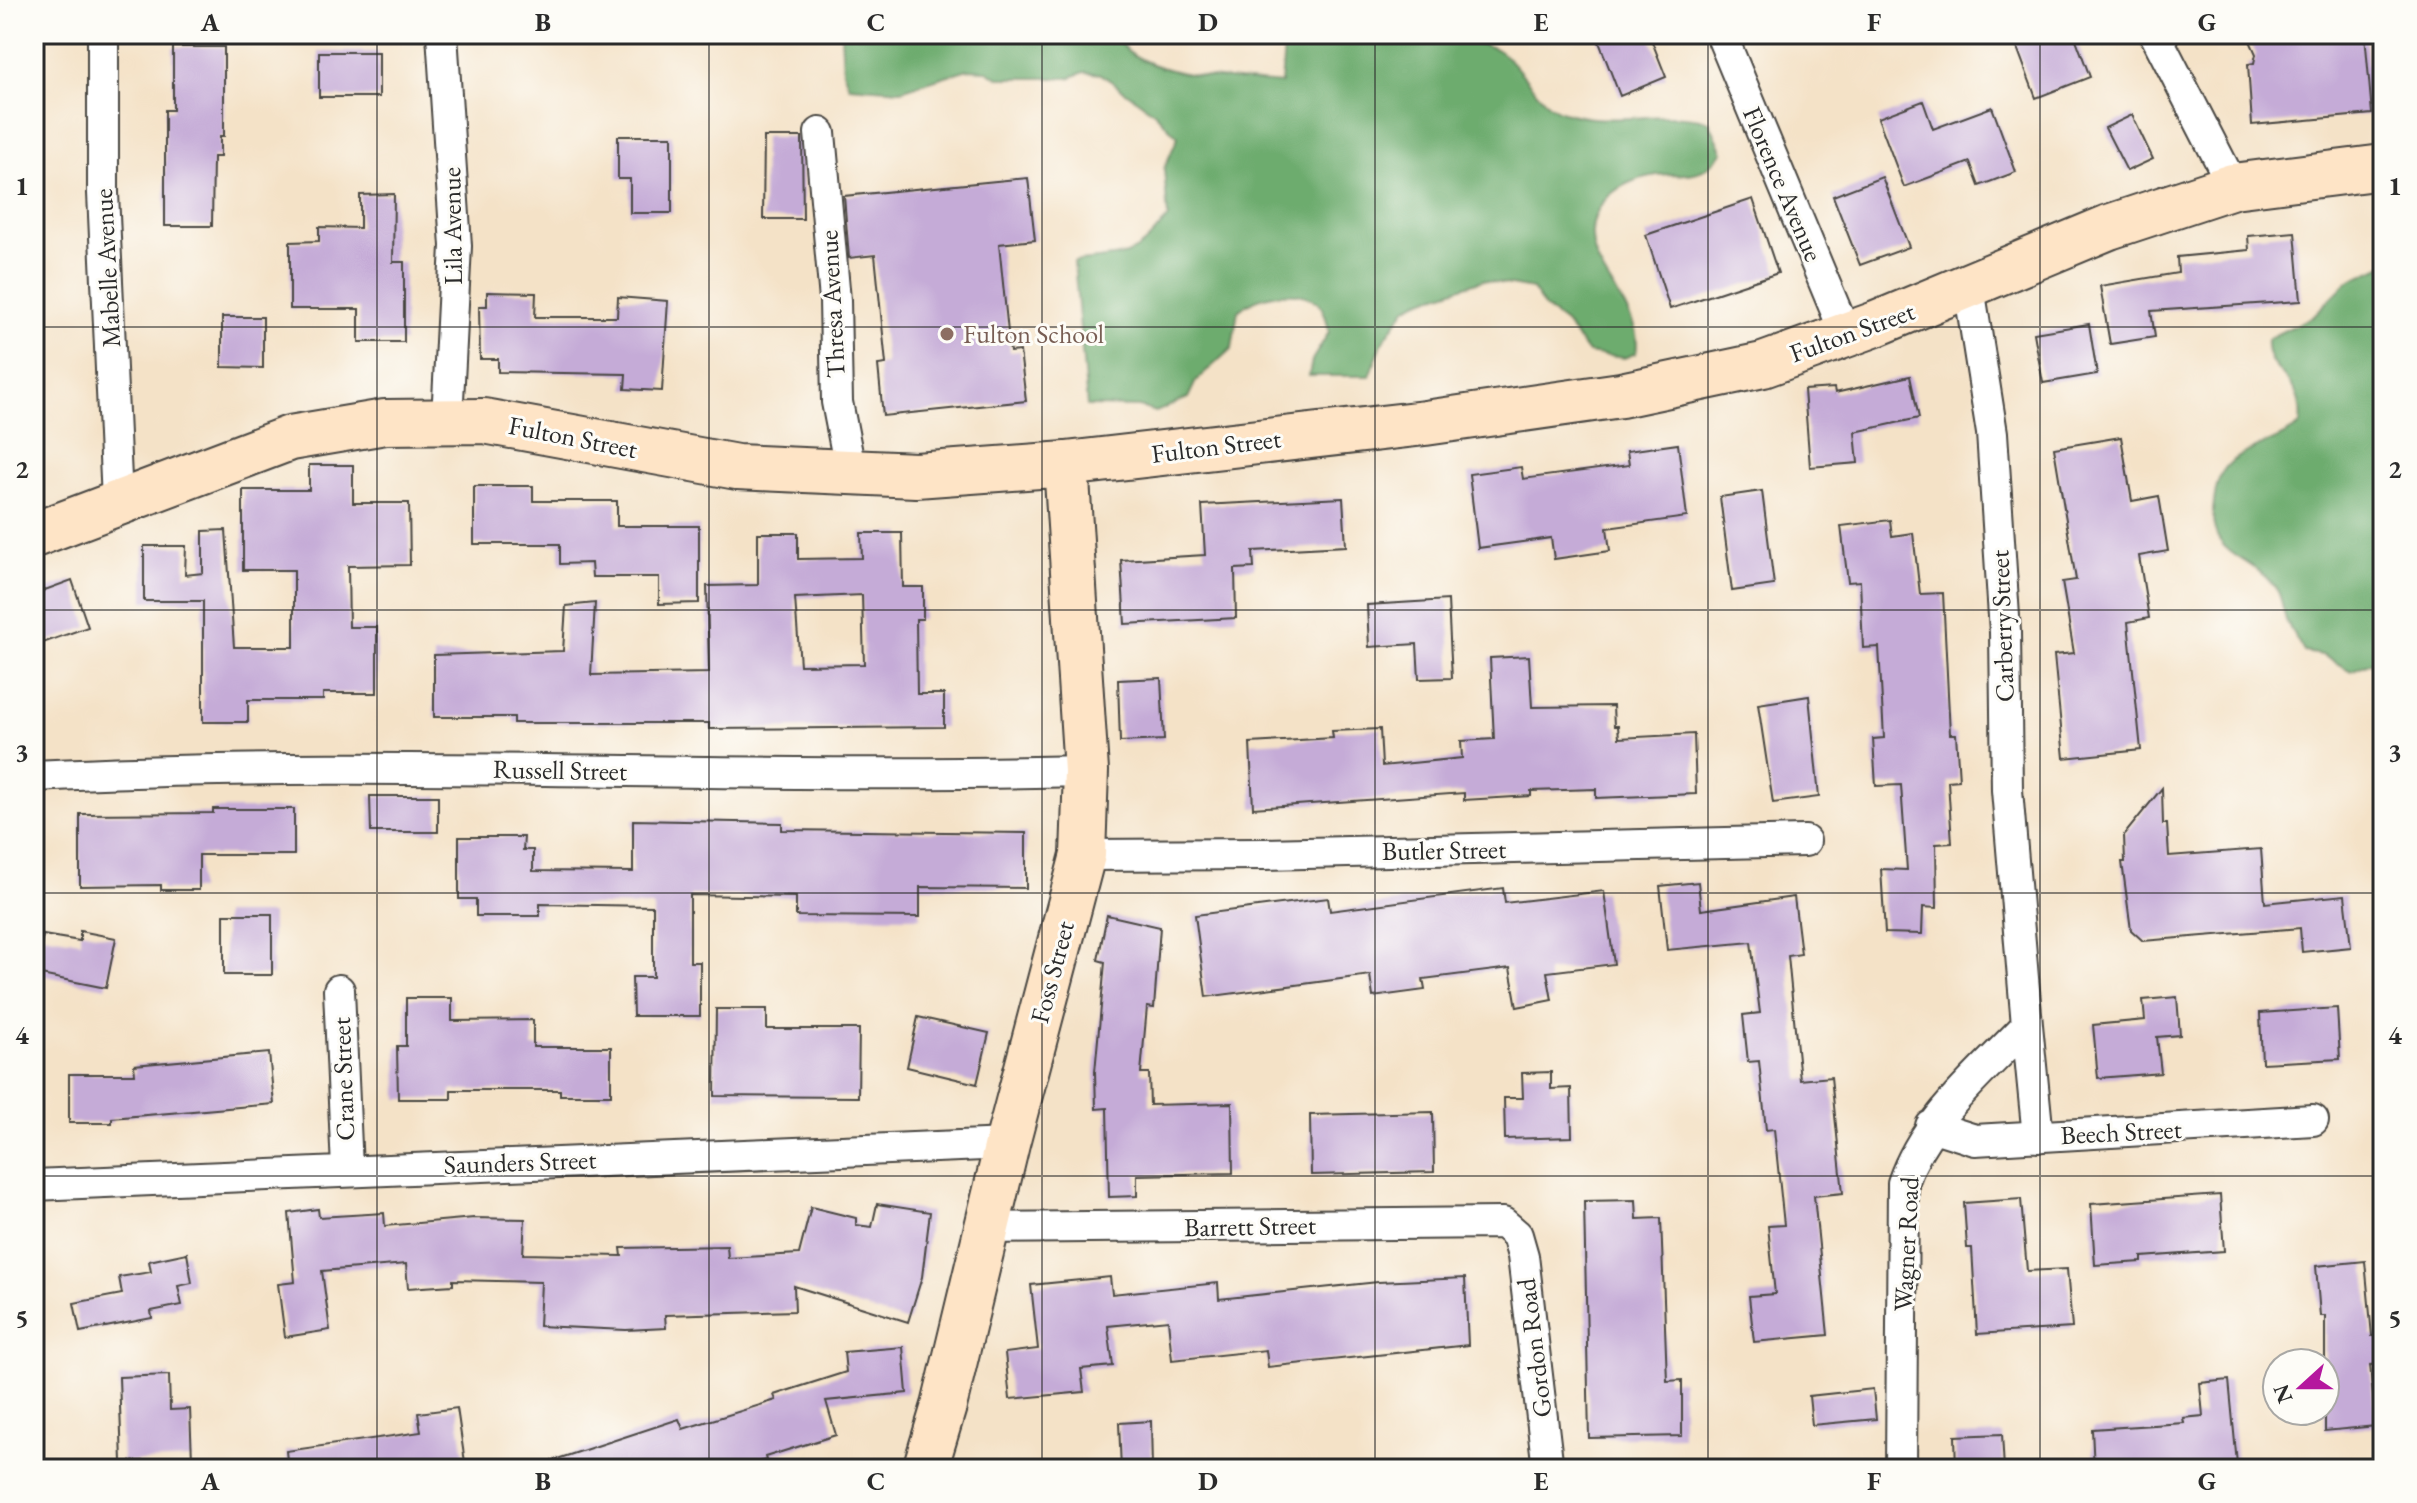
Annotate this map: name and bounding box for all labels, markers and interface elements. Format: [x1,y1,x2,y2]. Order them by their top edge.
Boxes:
text: A [200,5,220,39]
text: B [535,5,551,39]
text: C [867,5,885,39]
text: D [1198,5,1218,39]
text: E [1534,5,1549,39]
text: F [1867,5,1881,39]
text: G [2198,5,2217,39]
street label: Florence Avenue [1735,101,1831,267]
street label: Lila Avenue [434,167,470,285]
text: 1 [15,169,29,203]
text: 1 [2388,169,2402,203]
street label: Mabelle Avenue [86,188,128,348]
street label: Thresa Avenue [811,229,853,379]
street label: Fulton Street [1785,294,1919,370]
place label: Fulton School [963,317,1104,351]
marker: Fulton School [938,325,956,343]
street label: Fulton Street [506,408,640,466]
street label: Fulton Street [1149,421,1283,471]
text: 2 [15,452,29,486]
text: 2 [2388,452,2402,486]
street label: Carberry Street [1982,549,2022,703]
text: 3 [15,735,29,769]
text: 3 [2388,735,2402,769]
street label: Russell Street [493,752,627,788]
street label: Butler Street [1381,832,1507,868]
street label: Foss Street [1022,917,1082,1027]
street label: Crane Street [324,1017,362,1141]
text: 4 [15,1018,29,1052]
text: 4 [2388,1018,2402,1052]
street label: Beech Street [2060,1112,2182,1152]
street label: Saunders Street [443,1142,597,1182]
street label: Wagner Road [1885,1175,1927,1312]
street label: Barrett Street [1184,1208,1316,1244]
street label: Gordon Road [1509,1276,1559,1419]
text: 5 [15,1301,29,1335]
text: 5 [2388,1301,2402,1335]
north arrow [2261,1347,2341,1427]
text: N [2266,1380,2300,1407]
text: A [200,1464,220,1498]
text: B [535,1464,551,1498]
text: C [867,1464,885,1498]
text: D [1198,1464,1218,1498]
text: E [1534,1464,1549,1498]
text: F [1867,1464,1881,1498]
text: G [2198,1464,2217,1498]

